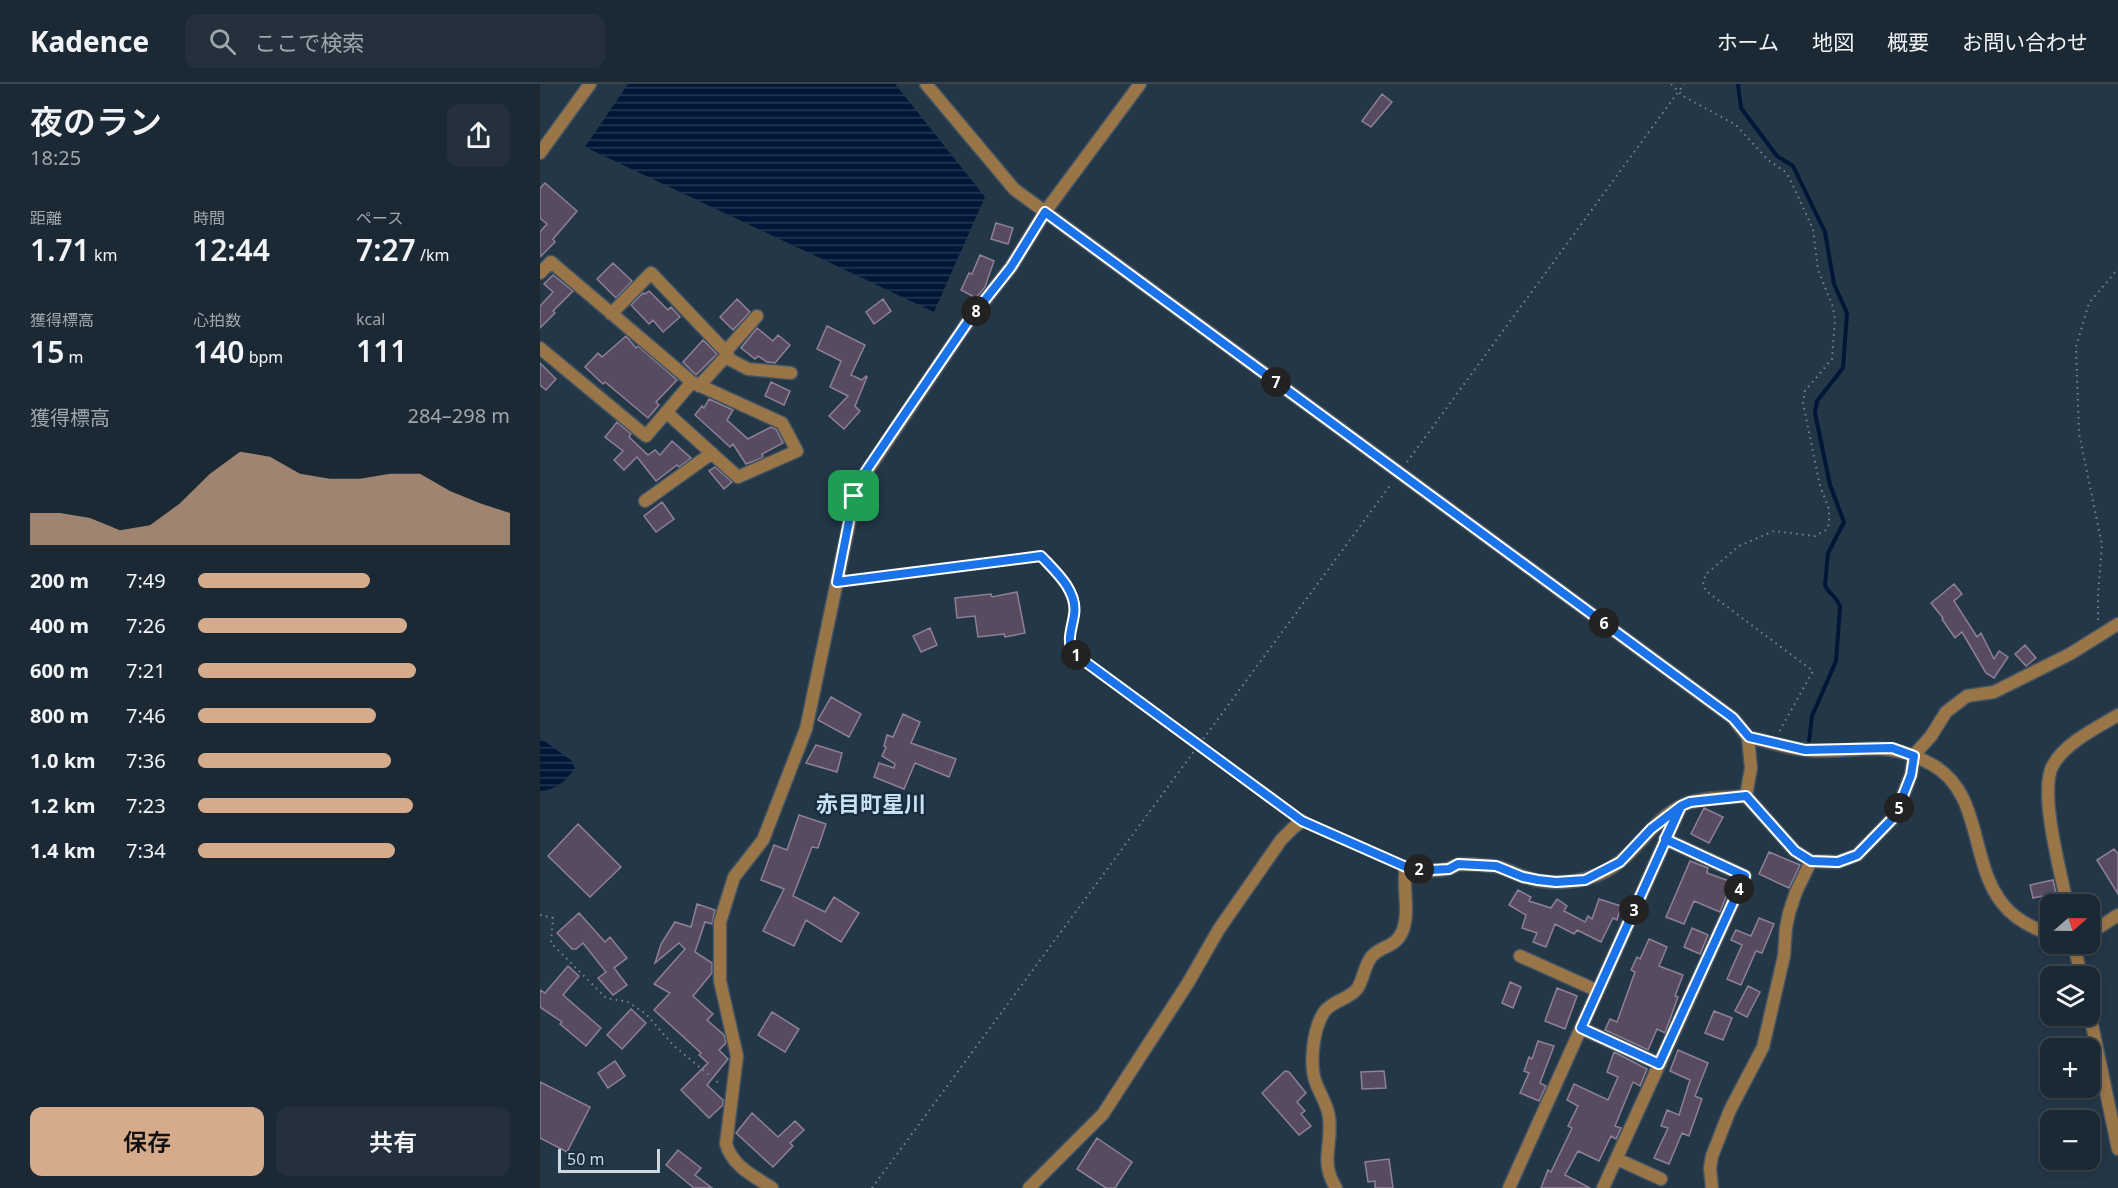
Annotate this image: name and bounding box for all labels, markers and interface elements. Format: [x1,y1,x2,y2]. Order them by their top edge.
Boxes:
search box [185,14,605,68]
text: Kadence [30,22,149,60]
icon: search [206,25,239,58]
text: ここで検索 [254,27,364,57]
text: ホーム [1717,28,1779,56]
text: 地図 [1812,28,1854,56]
text: 概要 [1887,28,1929,56]
text: お問い合わせ [1962,28,2088,56]
text: 夜のラン [30,99,162,144]
button: share [447,104,510,167]
text: 18:25 [30,144,81,171]
text: 距離 [30,207,62,229]
text: 時間 [193,207,225,229]
text: ペース [356,207,403,229]
text: 1.71 [30,229,90,270]
text: 12:44 [193,229,270,270]
text: 7:27 [356,229,416,270]
text: km [90,244,117,266]
text: /km [416,244,449,266]
pin: 8 [961,296,991,326]
text: 8 [971,300,981,322]
text: kcal [356,308,385,330]
text: 獲得標高 [30,309,94,331]
text: 心拍数 [193,309,241,331]
text: 111 [356,330,407,371]
text: 15 [30,331,64,372]
text: 140 [193,331,244,372]
text: m [64,346,83,368]
text: bpm [244,346,283,368]
pin: 7 [1261,367,1291,397]
text: 7 [1271,371,1281,393]
text: 284–298 m [407,402,510,429]
text: 獲得標高 [30,404,110,431]
pin [828,470,879,521]
icon: arrive [837,479,870,512]
text: 200 m [30,567,89,594]
text: 7:49 [126,567,166,594]
pin: 6 [1589,608,1619,638]
text: 400 m [30,612,89,639]
text: 7:26 [126,612,166,639]
text: 6 [1599,612,1609,634]
pin: 1 [1061,640,1091,670]
text: 1 [1071,644,1081,666]
text: 600 m [30,657,89,684]
text: 7:21 [126,657,166,684]
text: 800 m [30,702,89,729]
text: 7:46 [126,702,166,729]
text: 1.0 km [30,747,96,774]
text: 7:36 [126,747,166,774]
district label: 赤目町星川 [816,788,926,818]
text: 1.2 km [30,792,96,819]
text: 7:23 [126,792,166,819]
pin: 5 [1884,793,1914,823]
text: 5 [1894,797,1904,819]
text: 1.4 km [30,837,96,864]
text: 7:34 [126,837,166,864]
pin: 2 [1404,854,1434,884]
text: 2 [1414,858,1424,880]
pin: 4 [1724,874,1754,904]
text: 4 [1734,878,1744,900]
north arrow [2040,894,2100,954]
map controls [2040,894,2100,1170]
pin: 3 [1619,895,1649,925]
text: 3 [1629,899,1639,921]
button: layers [2040,966,2100,1026]
button: + [2040,1038,2100,1098]
button: 保存 [30,1107,264,1176]
button: 共有 [276,1107,510,1176]
button: − [2040,1110,2100,1170]
scale bar [558,1146,660,1174]
text: 50 m [567,1148,604,1170]

